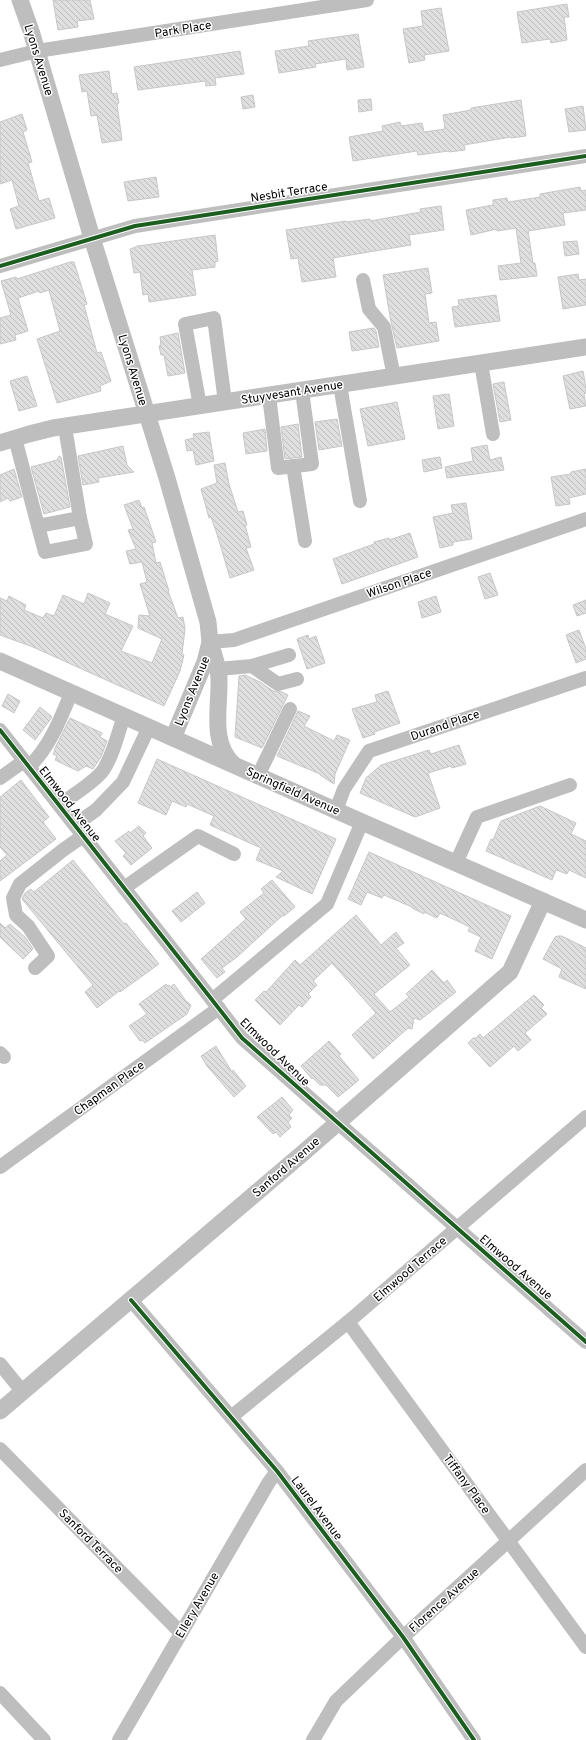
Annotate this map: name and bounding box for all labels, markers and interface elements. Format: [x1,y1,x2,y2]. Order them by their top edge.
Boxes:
street label: Park Place [154,18,213,42]
street label: Lyons Avenue [20,23,57,98]
street label: Nesbit Terrace [250,179,329,207]
street label: Lyons Avenue [114,333,151,408]
street label: Stuyvesant Avenue [240,377,344,409]
street label: Wilson Place [365,565,434,603]
street label: Lyons Avenue [172,654,214,729]
street label: Durand Place [409,707,482,745]
street label: Elmwood Avenue [35,764,104,846]
street label: Springfield Avenue [243,764,342,820]
street label: Elmwood Avenue [236,1015,313,1090]
street label: Chapman Place [71,1058,148,1120]
street label: Sanford Avenue [250,1134,324,1201]
street label: Elmwood Avenue [475,1232,555,1304]
street label: Elmwood Terrace [371,1233,451,1306]
street label: Tiffany Place [439,1451,493,1518]
street label: Laurel Avenue [287,1473,346,1544]
street label: Sanford Terrace [55,1506,126,1577]
street label: Florence Avenue [406,1565,483,1637]
street label: Ellery Avenue [173,1570,223,1641]

